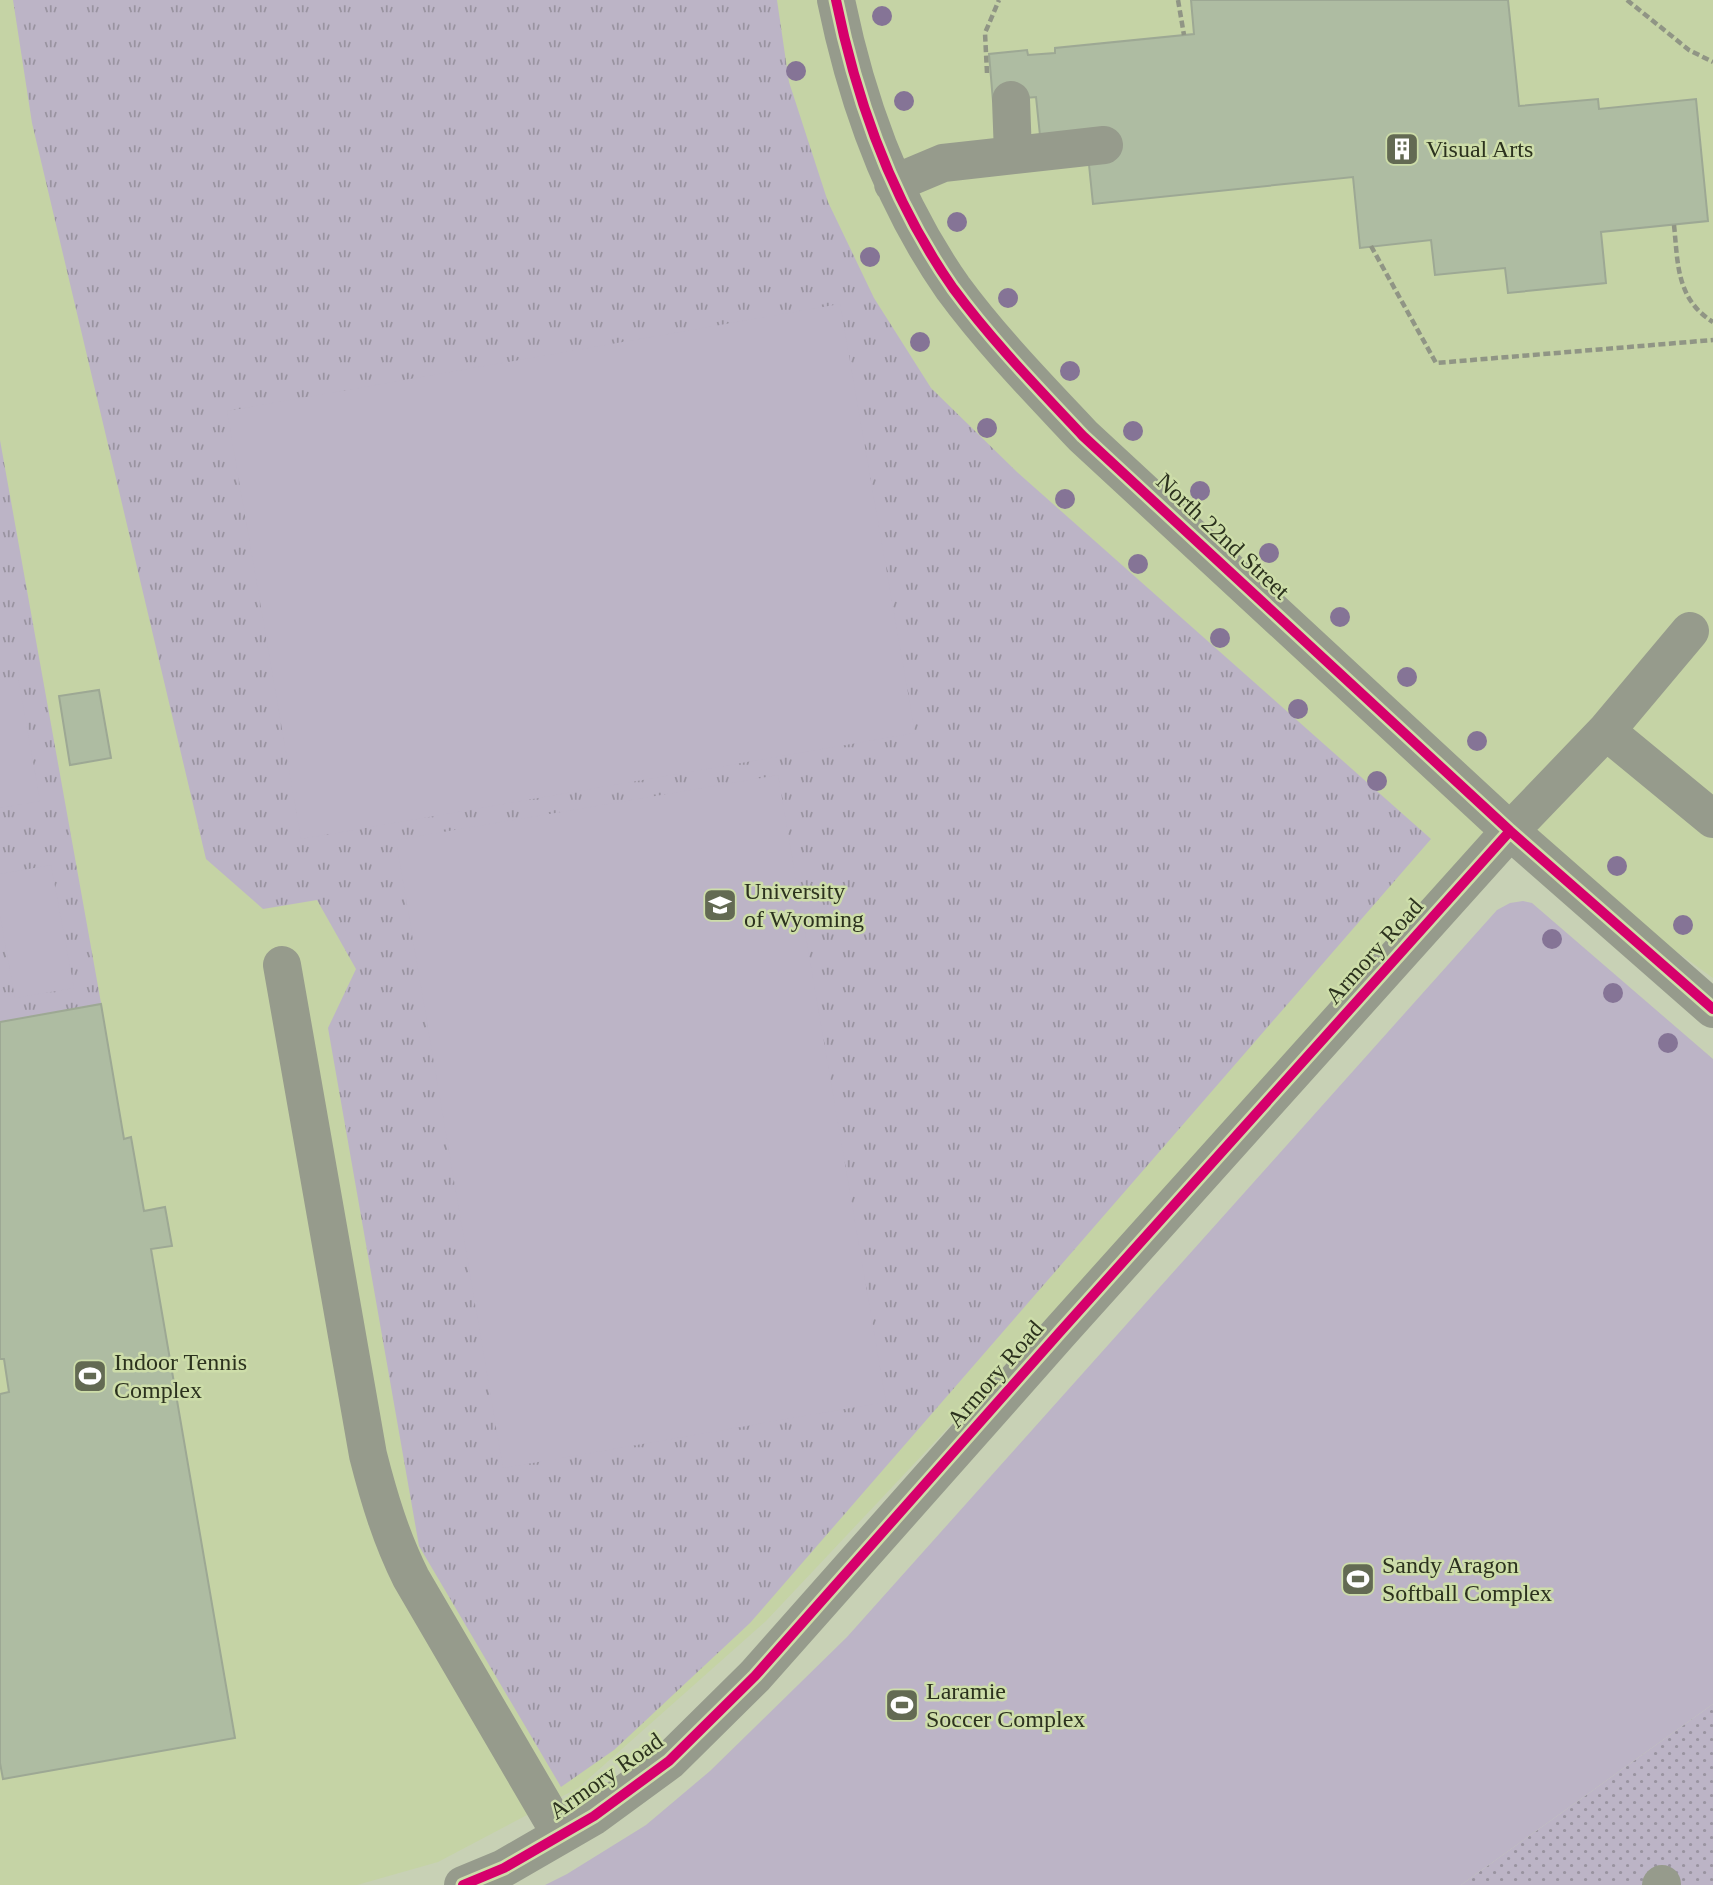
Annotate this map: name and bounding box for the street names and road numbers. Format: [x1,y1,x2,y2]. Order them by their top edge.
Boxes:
street label: North 22nd Street [1151,468,1295,604]
street label: Armory Road [1320,893,1428,1009]
street label: Armory Road [942,1315,1048,1433]
street label: Armory Road [544,1727,668,1825]

